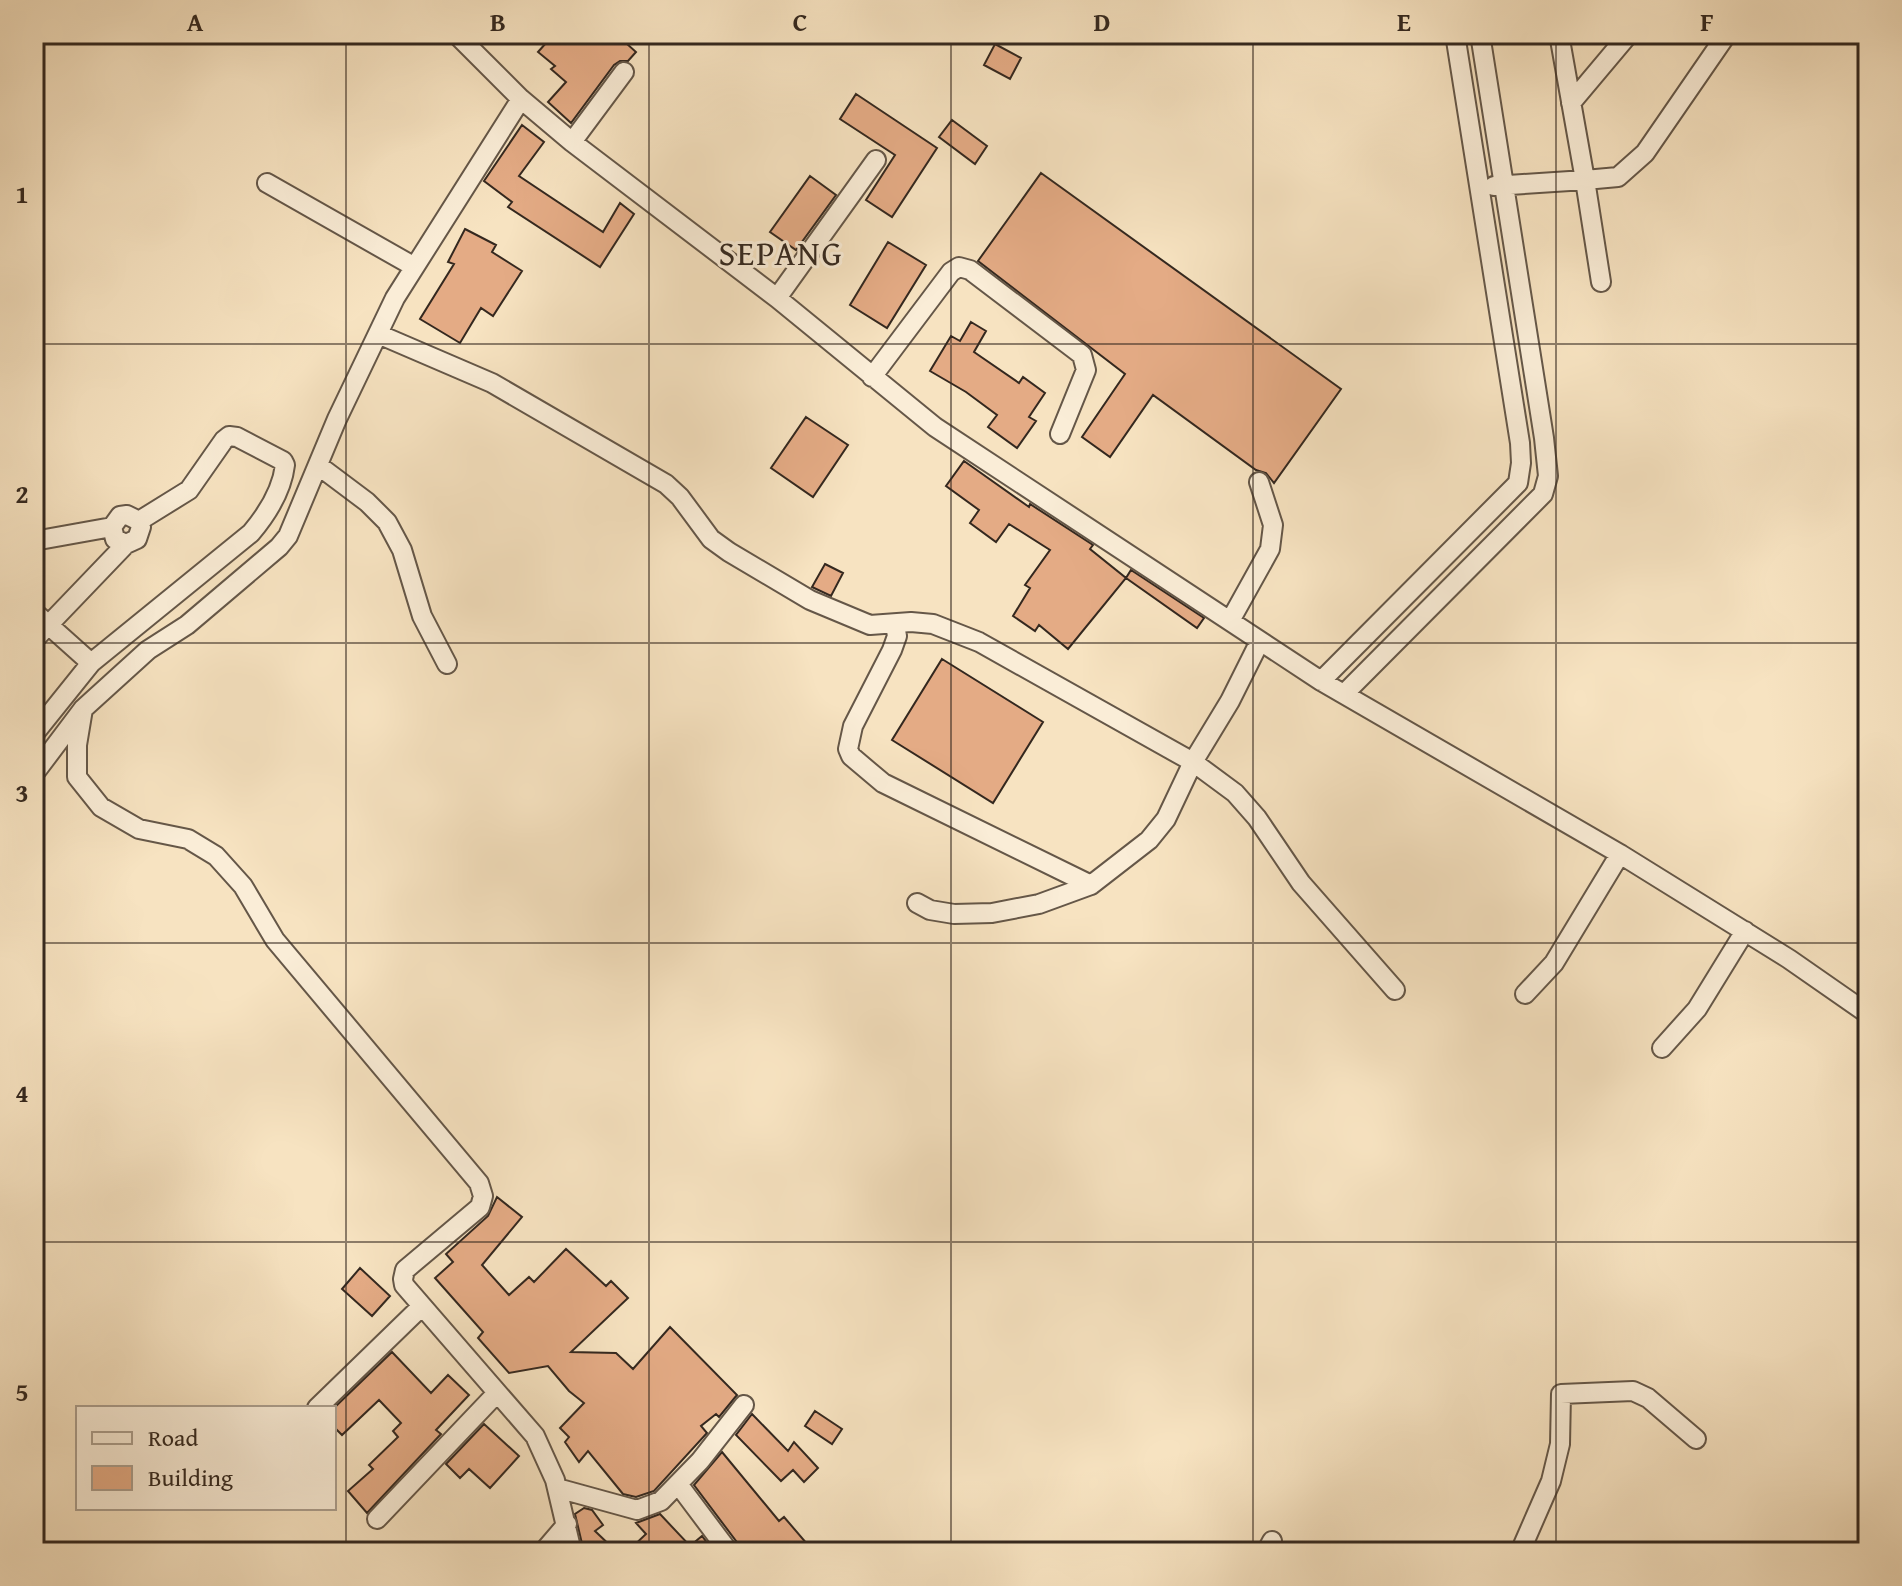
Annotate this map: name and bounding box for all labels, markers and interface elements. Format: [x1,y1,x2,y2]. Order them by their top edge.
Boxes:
text: A [187,2,204,41]
text: B [490,2,506,41]
text: C [793,2,807,41]
text: D [1094,2,1110,41]
text: E [1397,2,1411,41]
text: F [1700,2,1714,41]
text: 1 [15,174,29,213]
district label: SEPANG [719,228,843,277]
text: 2 [15,474,29,513]
text: 3 [15,773,29,812]
text: 4 [15,1073,29,1112]
text: 5 [15,1372,29,1411]
legend [76,1406,336,1510]
text: Road [148,1420,198,1455]
text: Building [148,1460,233,1495]

